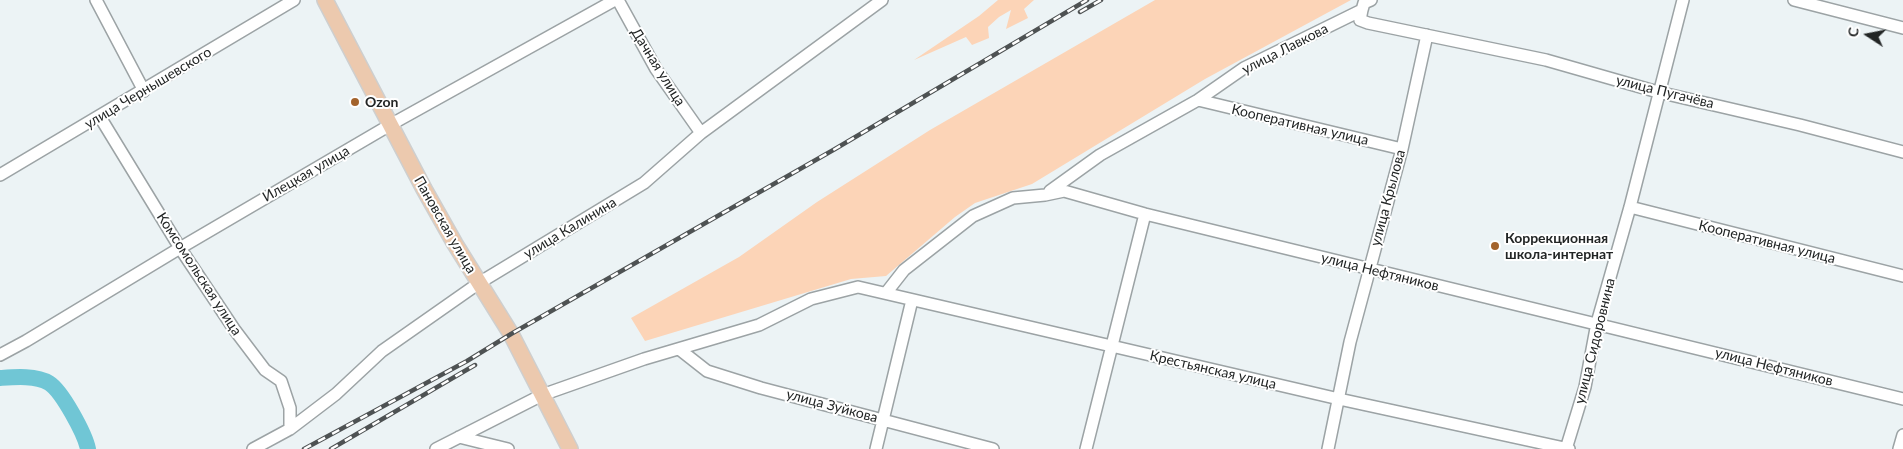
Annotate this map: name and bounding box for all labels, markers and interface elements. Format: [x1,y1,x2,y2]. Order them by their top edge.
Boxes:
north arrow [1843,10,1893,60]
street label: улица Лавкова [1239,20,1331,78]
street label: Дачная улица [627,25,689,109]
text: С [1844,26,1862,38]
street label: улица Чернышевского [82,43,214,133]
street label: улица Пугачёва [1614,72,1716,112]
place label: Ozon [365,94,398,110]
marker: Ozon [349,96,361,108]
street label: Кооперативная улица [1230,101,1370,149]
street label: Илецкая улица [260,142,352,206]
street label: улица Крылова [1367,148,1409,248]
street label: Пановская улица [410,173,480,277]
street label: улица Калинина [521,194,619,262]
street label: Комсомольская улица [153,209,245,339]
street label: Кооперативная улица [1697,217,1837,267]
place label: Коррекционная школа-интернат [1505,230,1613,262]
marker: Коррекционная школа-интернат [1489,240,1501,252]
street label: улица Нефтяников [1319,249,1441,295]
street label: улица Сидоровнина [1571,276,1619,406]
street label: улица Нефтяников [1713,344,1835,390]
street label: Крестьянская улица [1148,347,1278,393]
street label: улица Зуйкова [785,386,879,426]

